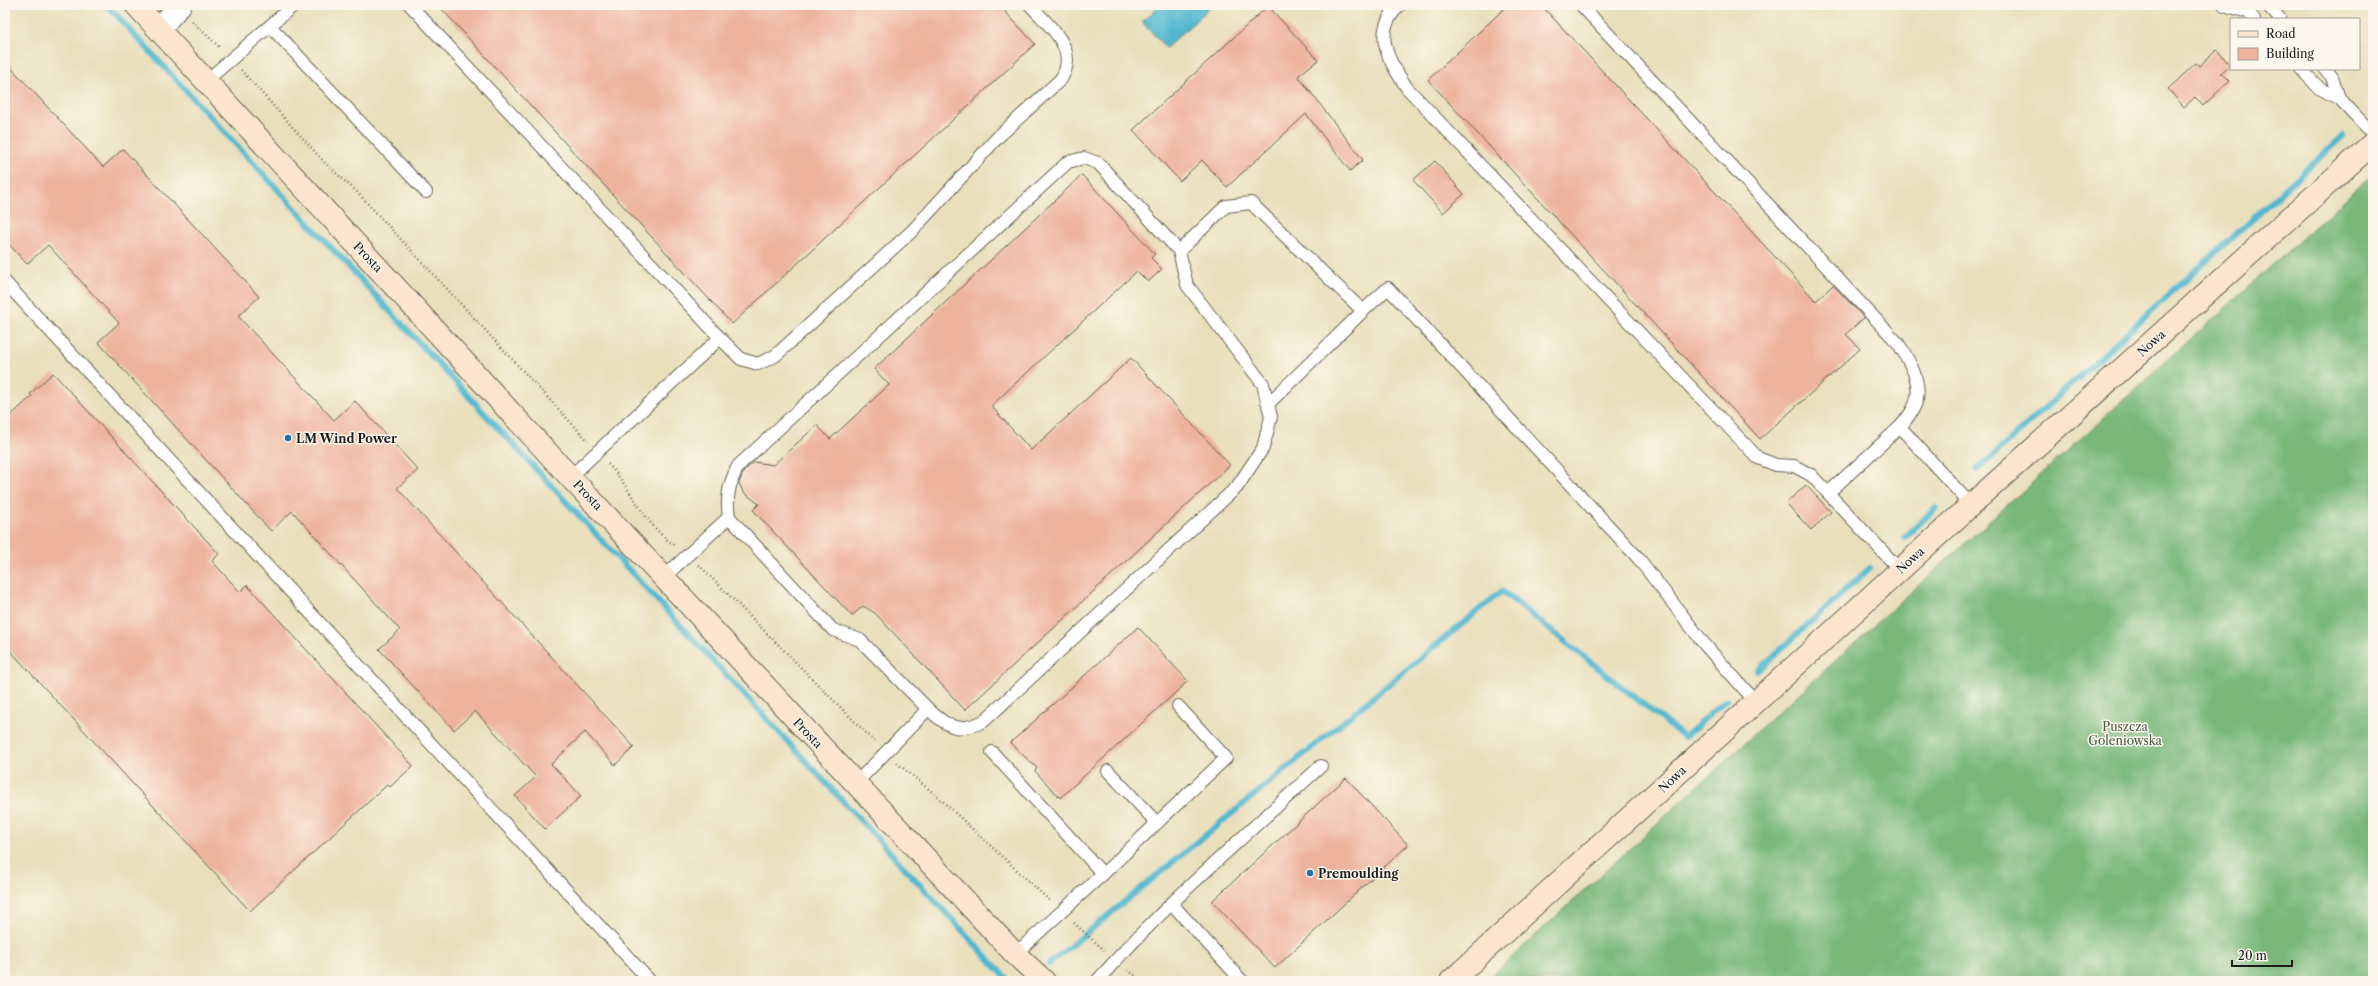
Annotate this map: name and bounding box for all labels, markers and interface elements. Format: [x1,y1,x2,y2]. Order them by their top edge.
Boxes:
legend [2230,18,2360,70]
text: Road [2266,26,2296,41]
text: Building [2266,46,2314,61]
street label: Prosta [350,239,386,276]
street label: Nowa [2134,326,2169,359]
place label: LM Wind Power [296,431,397,446]
marker: LM Wind Power [283,433,293,443]
street label: Prosta [570,477,606,514]
street label: Nowa [1893,543,1928,576]
street label: Prosta [790,715,826,752]
park label: Puszcza Goleniowska [2088,719,2162,748]
street label: Nowa [1655,762,1690,796]
place label: Premoulding [1318,866,1399,881]
marker: Premoulding [1305,868,1315,878]
scale bar [2232,942,2292,968]
text: 20 m [2238,948,2267,963]

